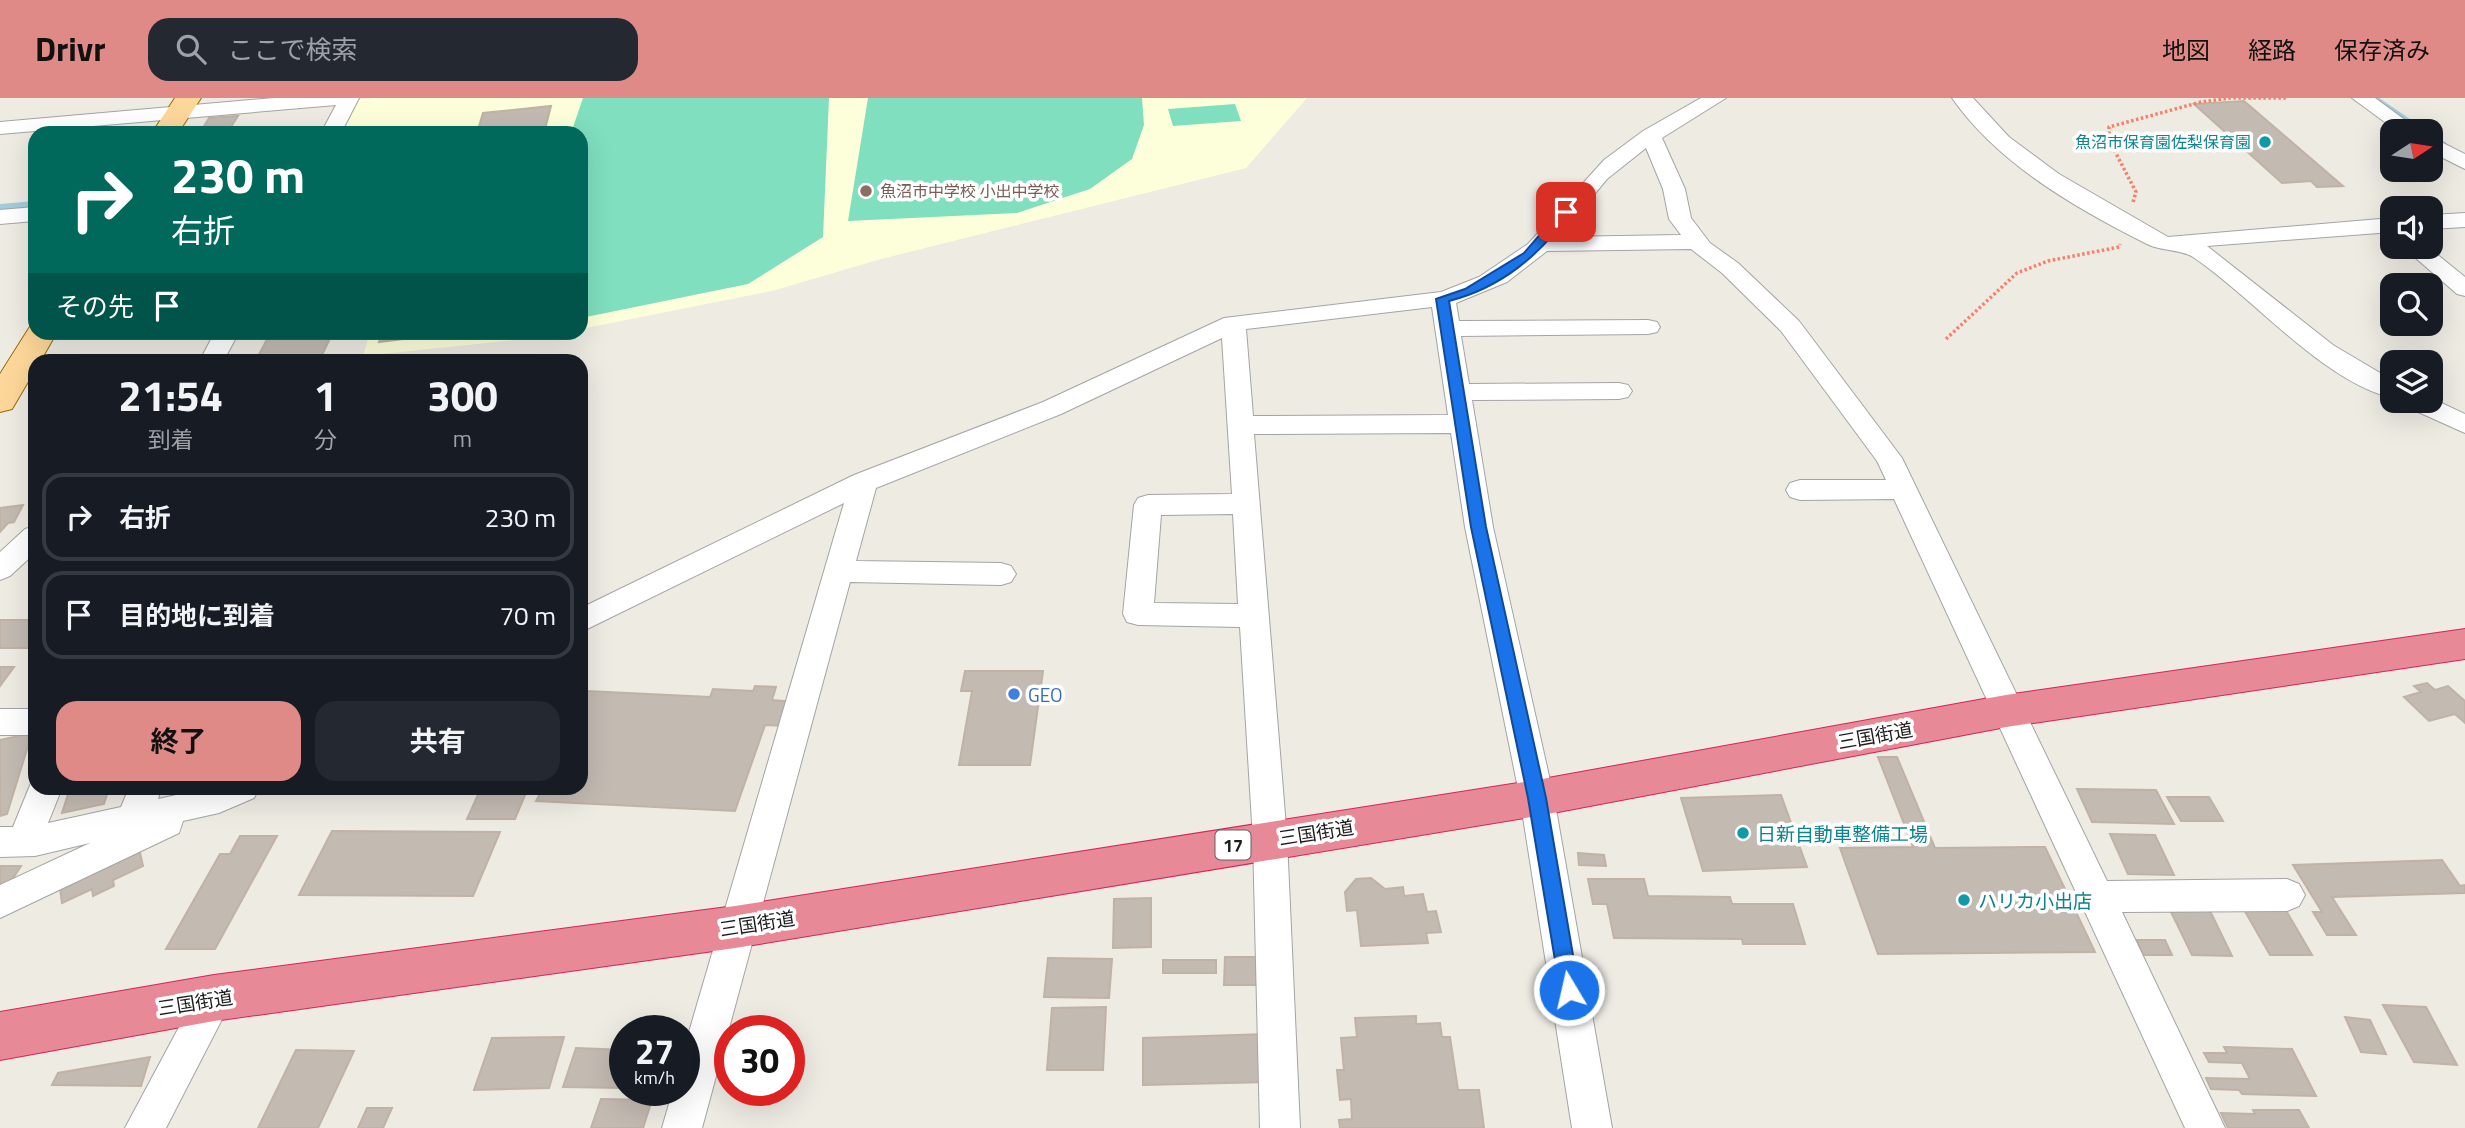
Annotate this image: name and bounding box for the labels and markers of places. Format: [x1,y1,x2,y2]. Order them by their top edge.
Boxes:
place label: 魚沼市保育園佐梨保育園 [2075,130,2251,154]
marker: 魚沼市保育園佐梨保育園 [2257,134,2273,150]
place label: 魚沼市中学校 小出中学校 [880,179,1060,203]
pin [1536,182,1596,242]
marker: 魚沼市中学校 小出中学校 [858,183,874,199]
place label: GEO [1028,680,1063,709]
marker: GEO [1006,686,1022,702]
place label: 日新自動車整備工場 [1757,819,1928,848]
marker: 日新自動車整備工場 [1735,825,1751,841]
place label: ハリカ小出店 [1978,886,2092,915]
marker: ハリカ小出店 [1956,892,1972,908]

